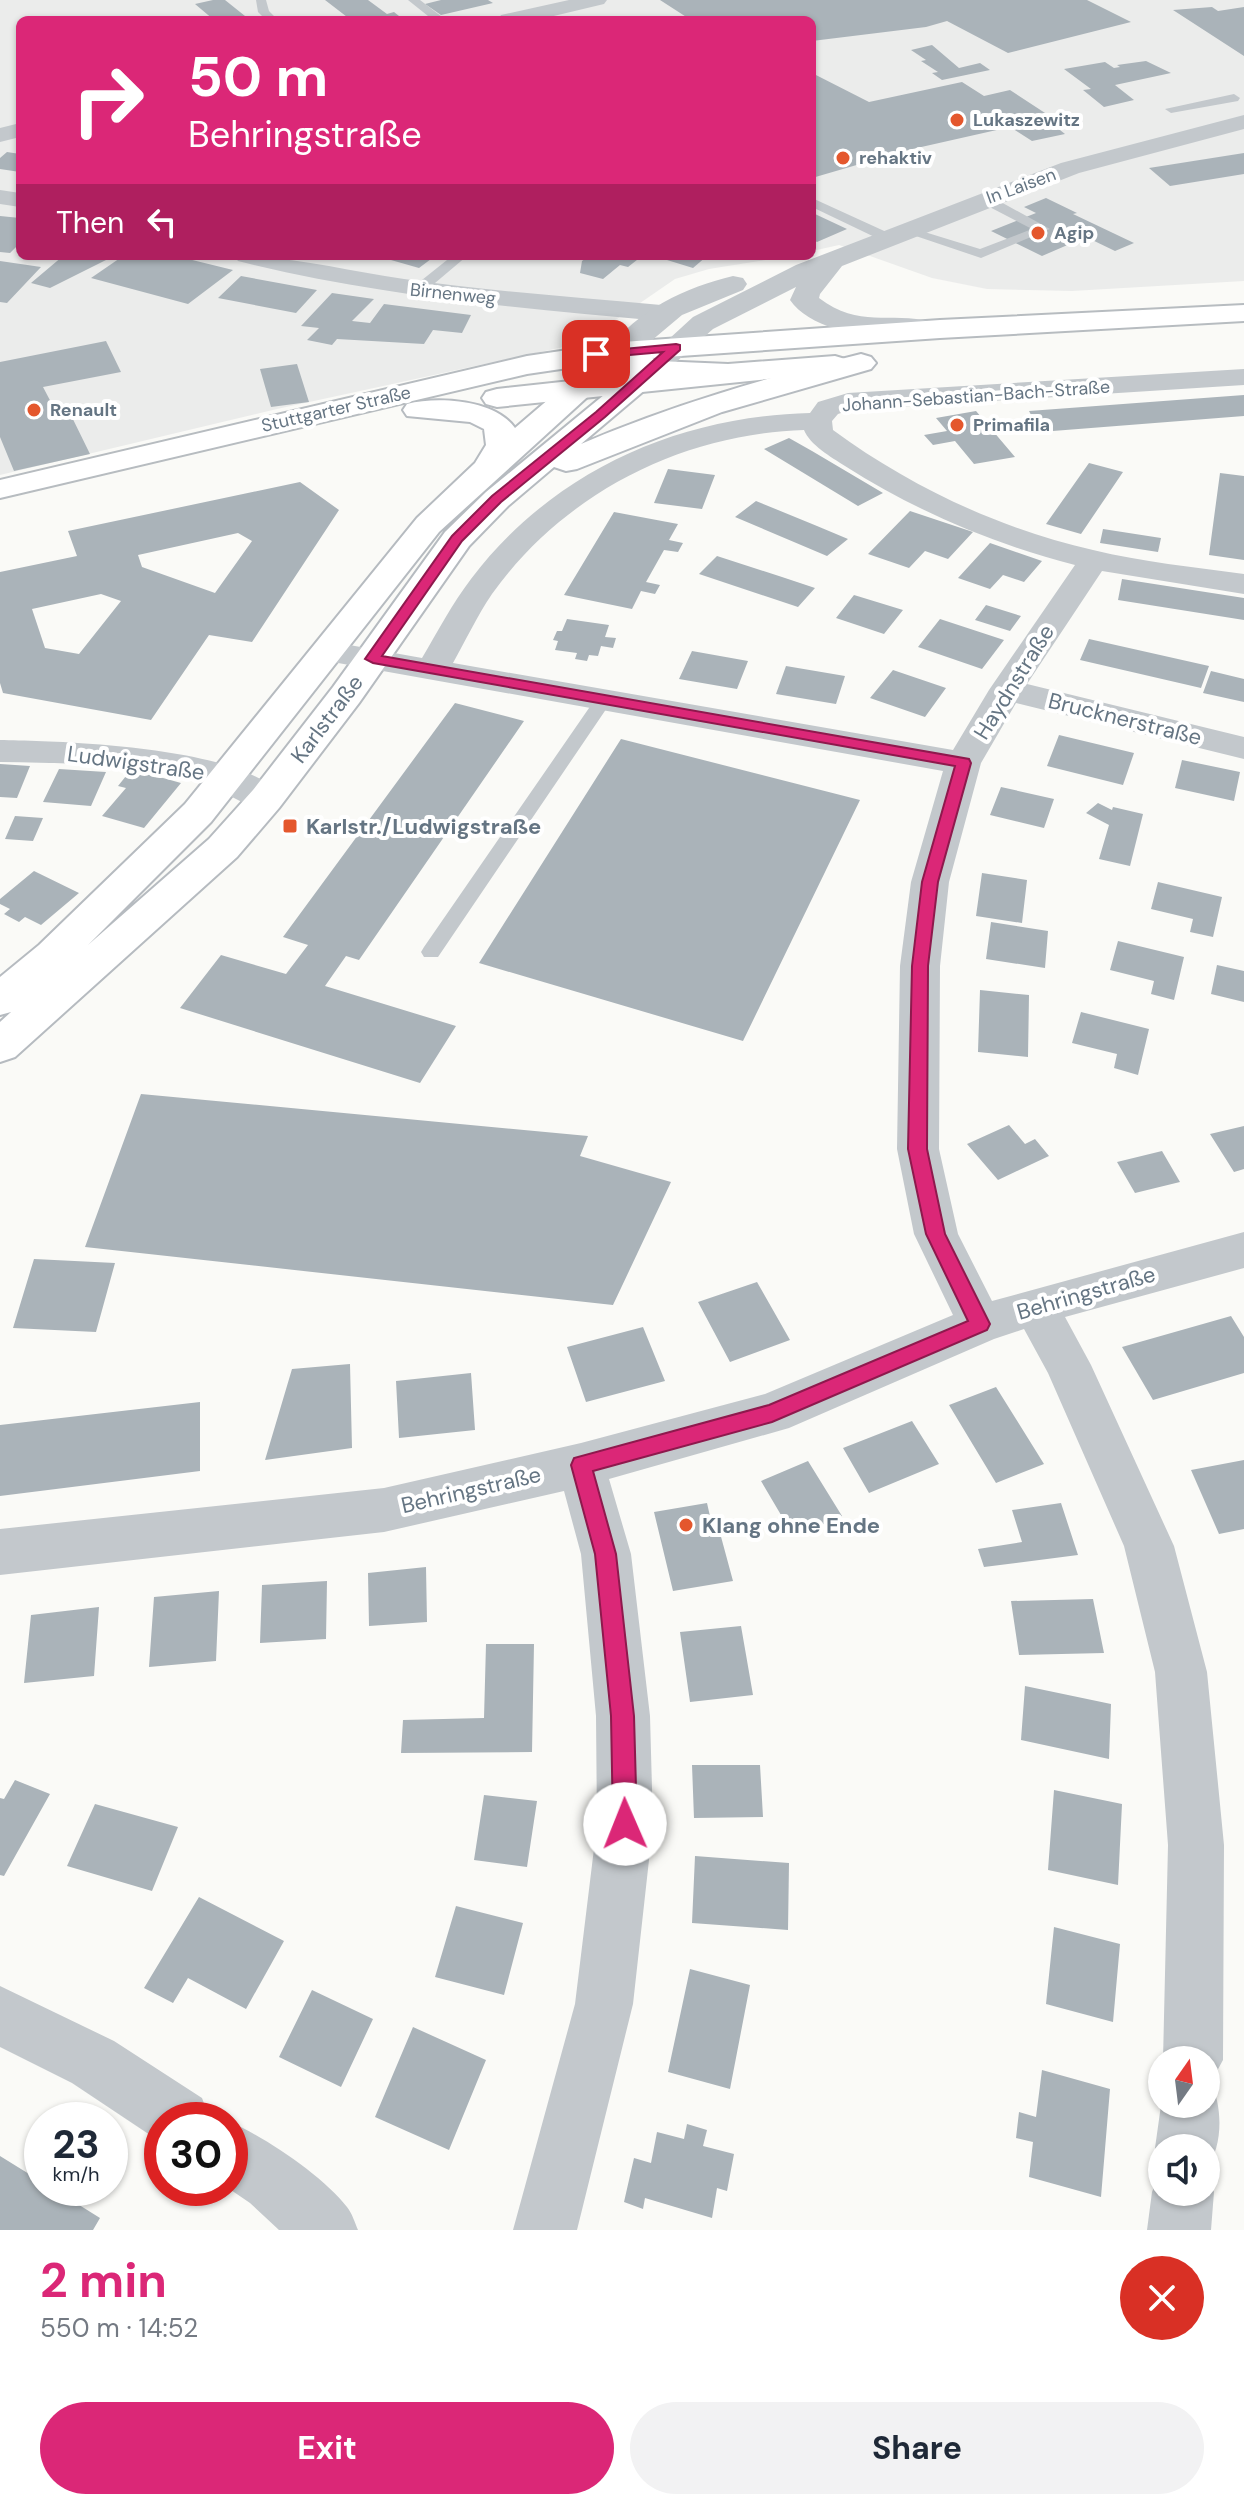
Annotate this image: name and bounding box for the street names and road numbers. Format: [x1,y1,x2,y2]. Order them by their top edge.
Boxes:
street label: In Laisen [983,162,1059,210]
street label: Birnenweg [409,278,497,310]
street label: Johann-Sebastian-Bach-Straße [841,375,1111,417]
street label: Stuttgarter Straße [259,380,413,438]
street label: Haydnstraße [967,619,1061,745]
street label: Karlstraße [284,669,370,769]
street label: Brucknerstraße [1045,686,1205,752]
street label: Ludwigstraße [65,739,207,787]
street label: Behringstraße [1013,1259,1159,1327]
street label: Behringstraße [398,1460,544,1520]

